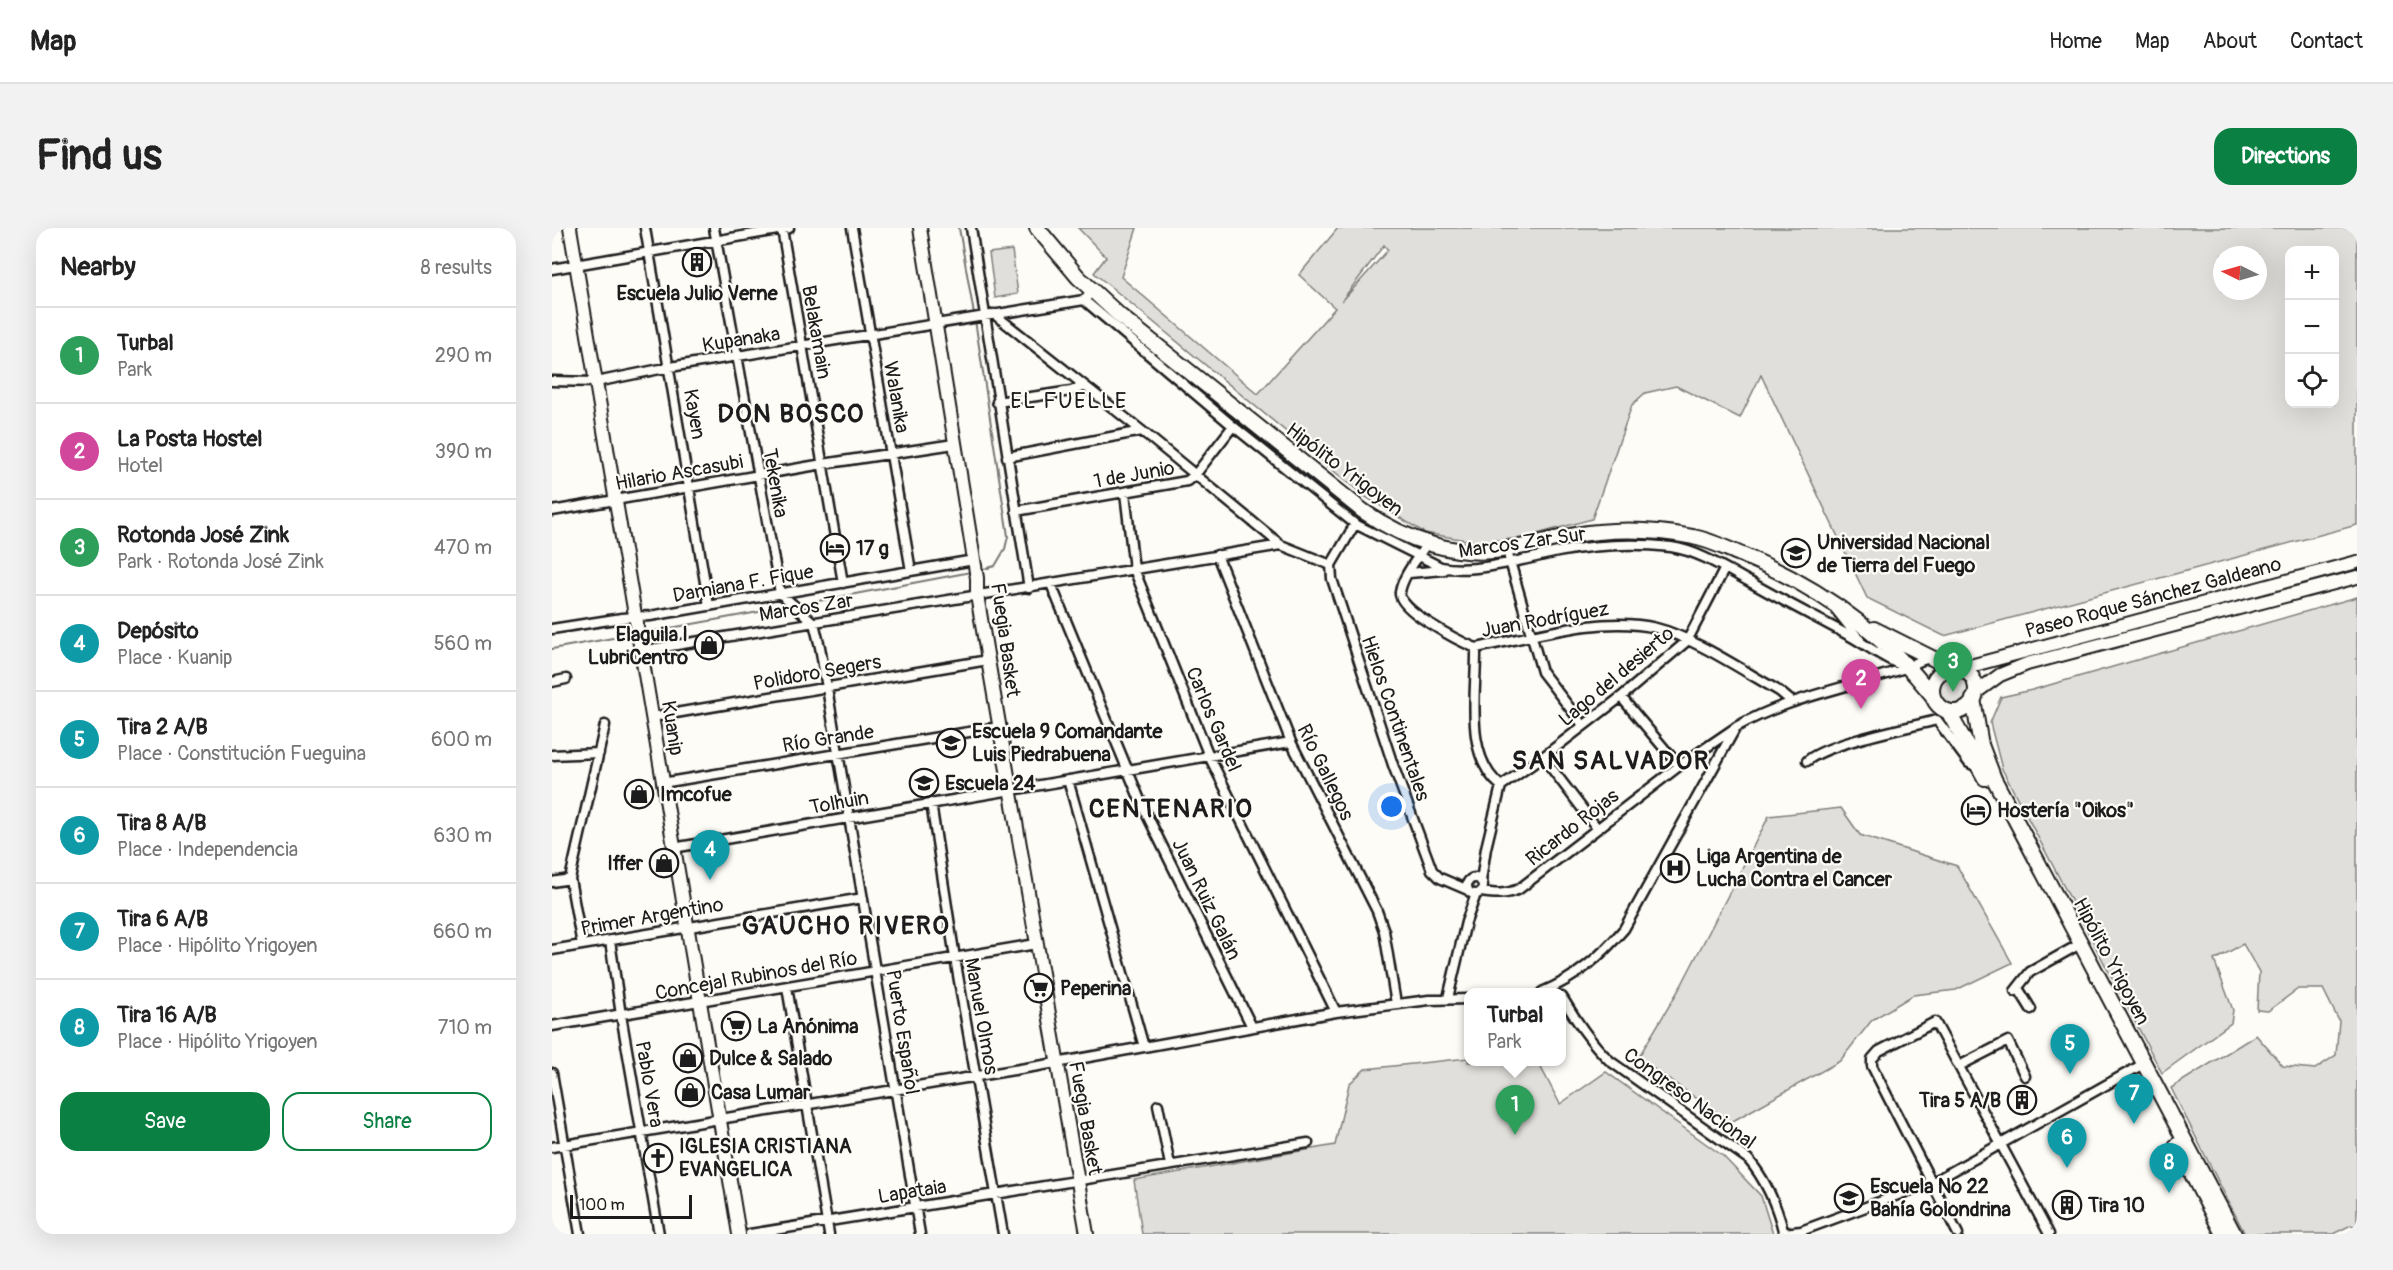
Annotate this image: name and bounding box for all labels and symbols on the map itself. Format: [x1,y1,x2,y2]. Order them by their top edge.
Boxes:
building icon: Escuela Julio Verne [681,246,713,278]
north arrow [2213,246,2267,300]
place label: Escuela Julio Verne [616,281,779,306]
street label: Belakamain [796,283,837,381]
street label: Kupanaka [700,321,782,358]
street label: Walanika [878,359,915,435]
street label: Kayen [678,387,711,441]
district label: EL FUELLE [1010,387,1128,415]
district label: DON BOSCO [717,398,865,430]
street label: Hipólito Yrigoyen [1281,417,1408,522]
street label: Tekenika [757,446,794,520]
street label: Hilario Ascasubi [613,449,745,496]
street label: 1 de Junio [1092,455,1177,494]
street label: Marcos Zar Sur [1457,521,1587,564]
place label: Universidad Nacional de Tierra del Fuego [1817,530,1990,578]
hotel icon: 17 g [819,532,851,564]
place label: 17 g [856,536,889,561]
school or university icon: Universidad Nacional de Tierra del Fuego [1780,537,1812,569]
street label: Paseo Roque Sánchez Galdeano [2022,551,2284,644]
street label: Damiana F. Fique [671,559,816,608]
street label: Fuegia Basket [985,581,1026,700]
street label: Marcos Zar [757,588,855,627]
street label: Juan Rodríguez [1479,596,1611,643]
street label: Lago del desierto [1554,621,1679,732]
place label: Elaguila I LubriCentro [588,622,688,670]
shop icon: Elaguila I LubriCentro [693,629,725,661]
street label: Hielos Continentales [1356,632,1436,804]
pin: 3 [1934,642,1972,692]
street label: Polidoro Segers [751,649,883,696]
pin: 2 [1842,660,1880,709]
street label: Carlos Gardel [1180,663,1247,775]
street label: Kuanip [656,699,689,757]
street label: Río Grande [780,719,876,758]
place label: Escuela 9 Comandante Luis Piedrabuena [972,719,1163,767]
street label: Río Gallegos [1292,720,1360,824]
school or university icon: Escuela 9 Comandante Luis Piedrabuena [935,727,967,759]
district label: SAN SALVADOR [1512,745,1710,777]
school or university icon: Escuela 24 [908,767,940,799]
place label: Escuela 24 [945,771,1036,796]
shop icon: Imcofue [623,778,655,810]
place label: Imcofue [660,782,733,807]
street label: Ricardo Rojas [1521,783,1624,871]
street label: Tolhuin [807,785,871,820]
your location [1377,792,1406,821]
district label: CENTENARIO [1089,793,1253,825]
hotel icon: Hostería "Oikos" [1960,794,1992,826]
place label: Hostería "Oikos" [1997,798,2134,823]
pin: 4 [690,830,730,880]
street label: Juan Ruiz Galán [1166,834,1247,964]
place label: Liga Argentina de Lucha Contra el Cancer [1696,844,1893,892]
shop icon: Iffer [648,847,680,879]
place label: Iffer [607,851,644,876]
hospital icon: Liga Argentina de Lucha Contra el Cancer [1659,852,1691,884]
street label: Primer Argentino [579,892,726,941]
street label: Hipólito Yrigoyen [2068,893,2156,1029]
district label: GAUCHO RIVERO [742,910,950,942]
street label: Concejal Rubinos del Río [653,945,859,1006]
street label: Manuel Olmos [959,956,1004,1077]
street label: Puerto Español [880,968,925,1096]
supermarket icon: Peperina [1023,972,1055,1004]
place label: Peperina [1060,976,1131,1001]
supermarket icon: La Anónima [720,1010,752,1042]
place label: La Anónima [757,1014,859,1039]
pin: 5 [2050,1024,2090,1074]
street label: Pablo Vera [630,1039,669,1129]
shop icon: Dulce & Salado [672,1042,704,1074]
street label: Congreso Nacional [1619,1042,1761,1155]
place label: Dulce & Salado [709,1046,833,1071]
street label: Fuegia Basket [1063,1059,1108,1178]
pin: 7 [2114,1074,2154,1124]
shop icon: Casa Lumar [674,1076,706,1108]
place label: Casa Lumar [711,1080,811,1105]
building icon: Tira 5 A/B [2006,1084,2038,1116]
pin: 1 [1496,1086,1534,1135]
place label: Tira 5 A/B [1918,1088,2001,1113]
pin: 6 [2048,1118,2086,1168]
place label: IGLESIA CRISTIANA EVANGELICA [679,1134,852,1182]
church icon: IGLESIA CRISTIANA EVANGELICA [642,1142,674,1174]
pin: 8 [2150,1144,2188,1193]
street label: Lapataia [876,1174,948,1209]
place label: Escuela Nº 22 Bahía Golondrina [1870,1174,2011,1222]
school or university icon: Escuela Nº 22 Bahía Golondrina [1833,1182,1865,1214]
building icon: Tira 10 [2051,1189,2083,1221]
scale bar [570,1192,692,1220]
place label: Tira 10 [2087,1193,2145,1218]

